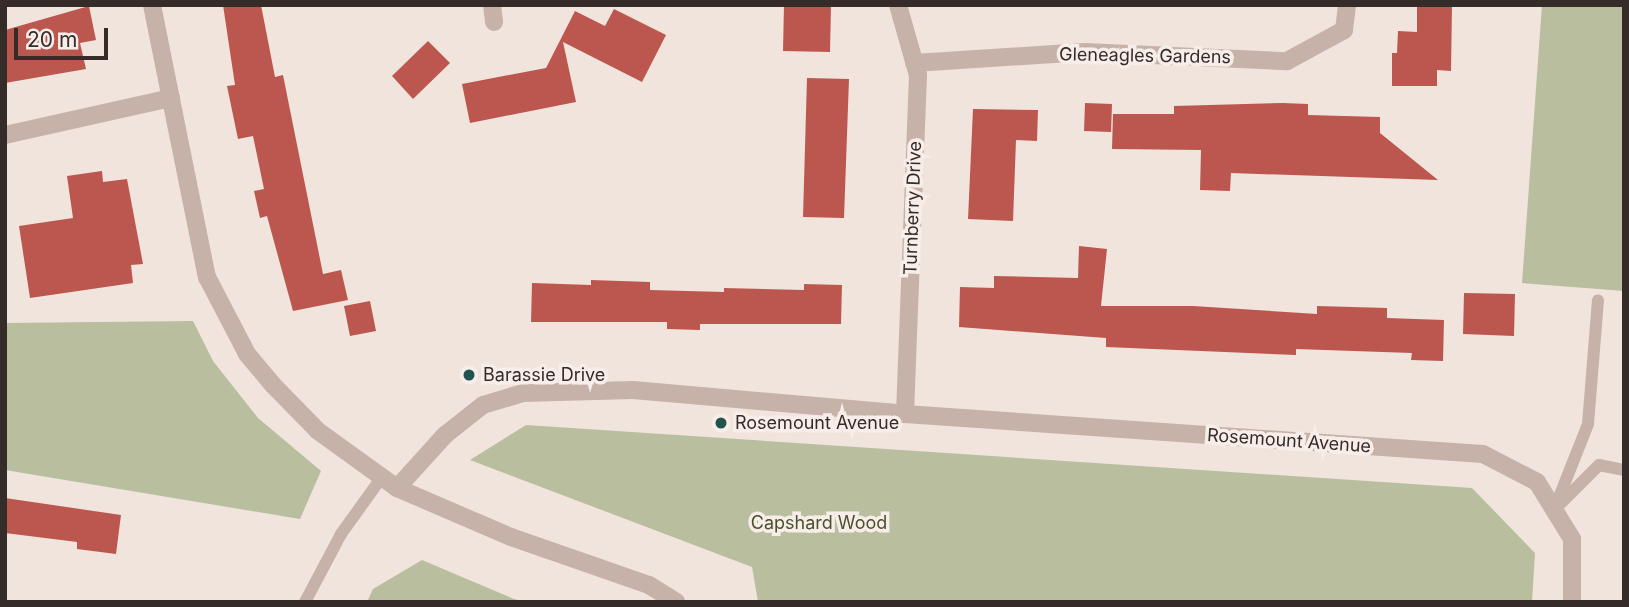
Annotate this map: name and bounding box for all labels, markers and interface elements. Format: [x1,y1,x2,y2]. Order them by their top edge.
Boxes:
scale bar [18,14,112,58]
text: 20 m [27,27,77,52]
street label: Gleneagles Gardens [1059,44,1231,68]
street label: Turnberry Drive [900,141,926,275]
place label: Barassie Drive [483,364,605,386]
marker: Barassie Drive [461,367,477,383]
place label: Rosemount Avenue [735,412,899,434]
marker: Rosemount Avenue [713,415,729,431]
street label: Rosemount Avenue [1206,425,1372,457]
park label: Capshard Wood [751,512,887,534]

